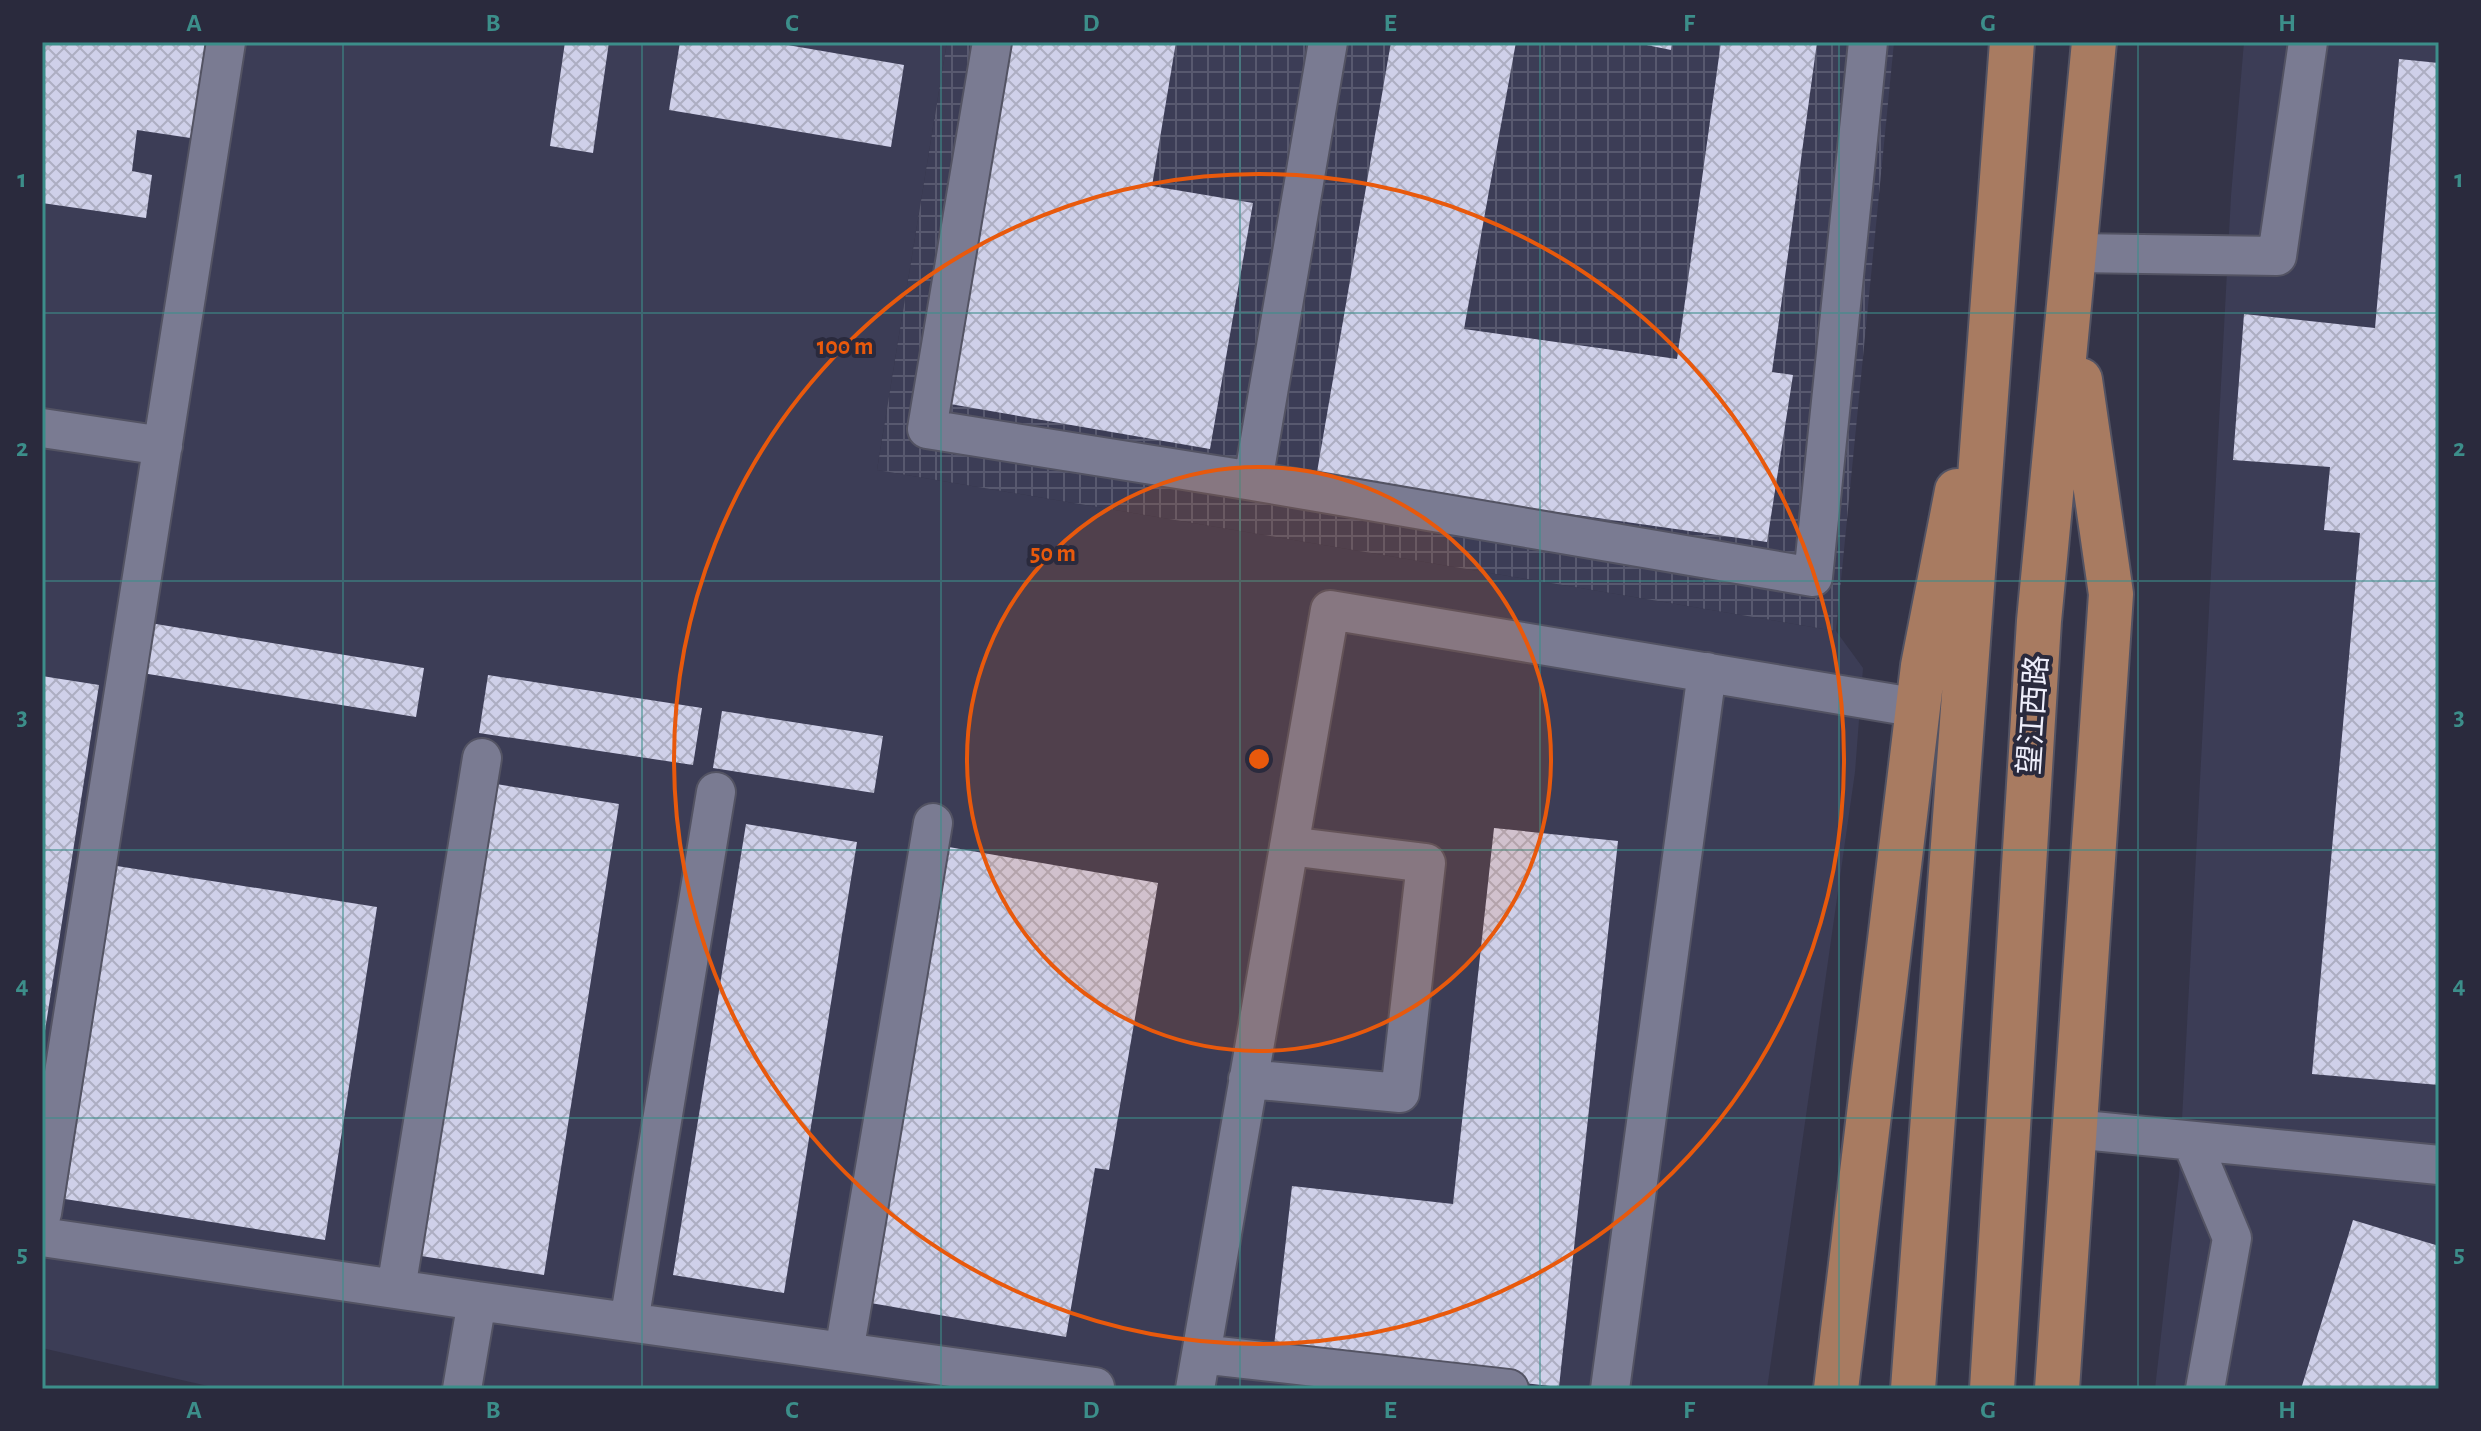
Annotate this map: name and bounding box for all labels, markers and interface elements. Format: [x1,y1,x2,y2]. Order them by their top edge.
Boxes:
text: A [186,10,202,36]
text: B [485,10,501,36]
text: C [785,10,799,36]
text: D [1082,10,1100,36]
text: E [1383,10,1397,36]
text: F [1683,10,1696,36]
text: G [1980,10,1996,36]
text: H [2278,10,2296,36]
text: 1 [17,166,27,192]
text: 1 [2454,166,2464,192]
text: 100 m [817,335,873,359]
text: 2 [16,435,28,461]
text: 2 [2453,435,2465,461]
text: 50 m [1030,542,1076,566]
street label: 望江西路 [2013,654,2053,776]
text: 3 [16,704,28,730]
text: 3 [2453,704,2465,730]
centre of rings [1245,745,1273,773]
text: 4 [15,972,29,998]
text: 4 [2452,972,2466,998]
text: 5 [16,1241,28,1267]
text: 5 [2453,1241,2465,1267]
text: A [186,1397,202,1423]
text: B [485,1397,501,1423]
text: C [785,1397,799,1423]
text: D [1082,1397,1100,1423]
text: E [1383,1397,1397,1423]
text: F [1683,1397,1696,1423]
text: G [1980,1397,1996,1423]
text: H [2278,1397,2296,1423]

